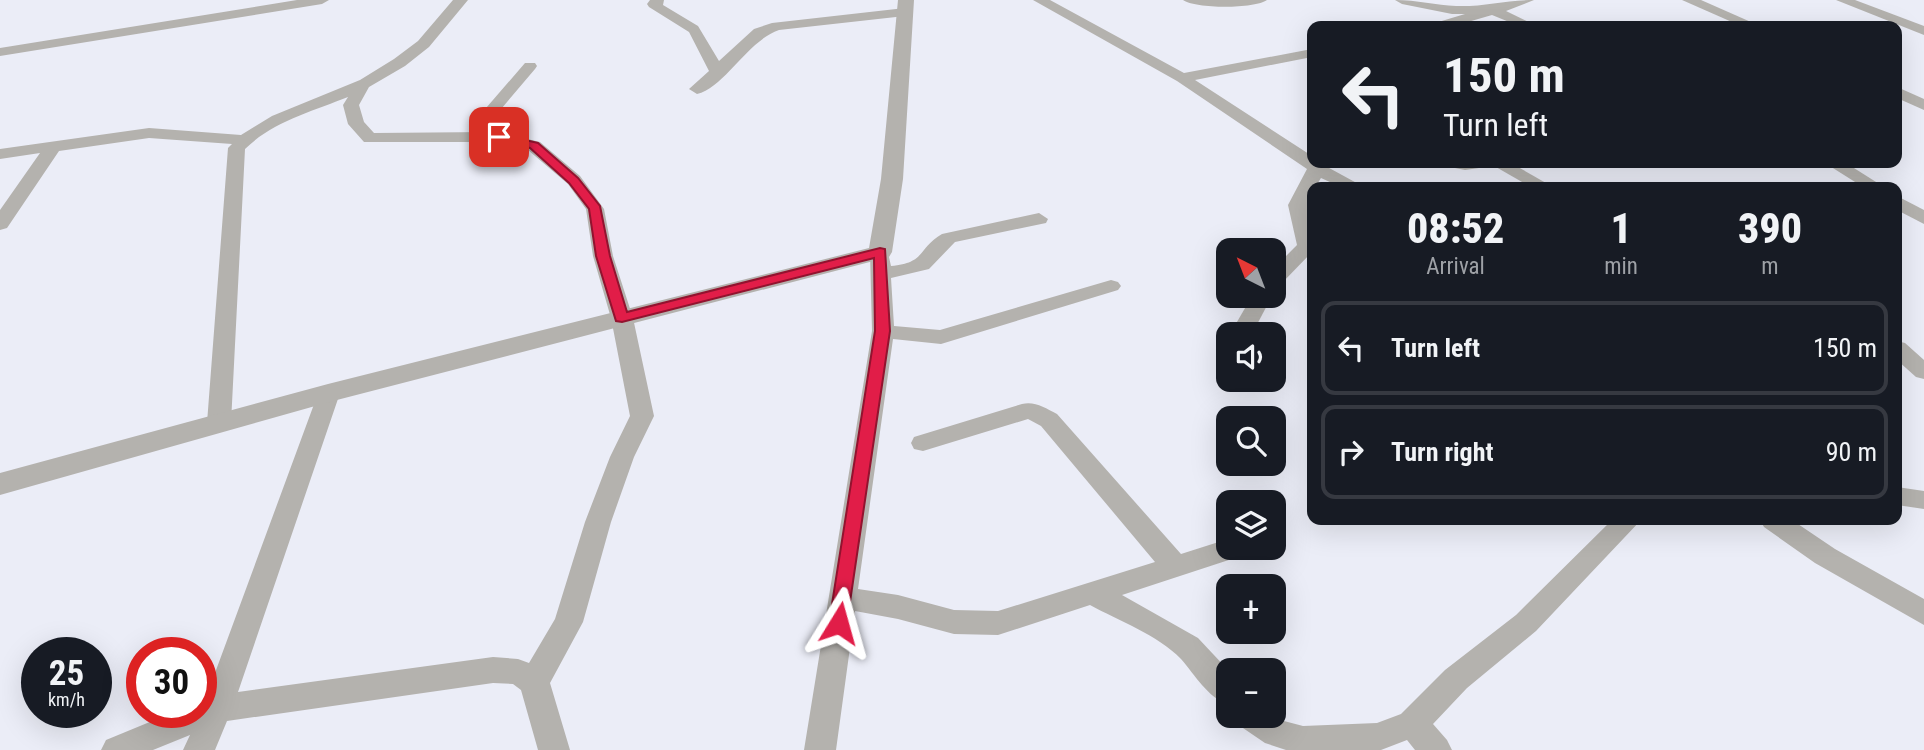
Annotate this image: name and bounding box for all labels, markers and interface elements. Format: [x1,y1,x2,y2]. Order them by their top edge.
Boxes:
text: 150 m [1443,47,1565,104]
icon: left [1328,49,1419,140]
text: Turn left [1443,106,1548,144]
pin [469,107,529,167]
icon: arrive [480,118,518,156]
text: 08:52 [1407,204,1504,253]
text: 1 [1610,204,1632,253]
text: 390 [1738,204,1802,253]
north arrow [1216,238,1286,308]
map controls [1216,238,1286,728]
text: Arrival [1426,253,1485,280]
text: min [1604,253,1638,280]
text: m [1761,253,1779,280]
button: sound [1216,322,1286,392]
icon: left [1332,329,1370,367]
text: Turn left [1391,333,1480,363]
text: 150 m [1813,333,1877,363]
button: search [1216,406,1286,476]
icon: right [1332,433,1370,471]
text: Turn right [1391,437,1493,467]
text: 90 m [1826,437,1877,467]
button: layers [1216,490,1286,560]
button: + [1216,574,1286,644]
position arrow [802,586,876,660]
speed limit sign: 30 [126,637,217,728]
text: 25 [49,653,84,694]
button: − [1216,658,1286,728]
text: km/h [48,689,85,710]

